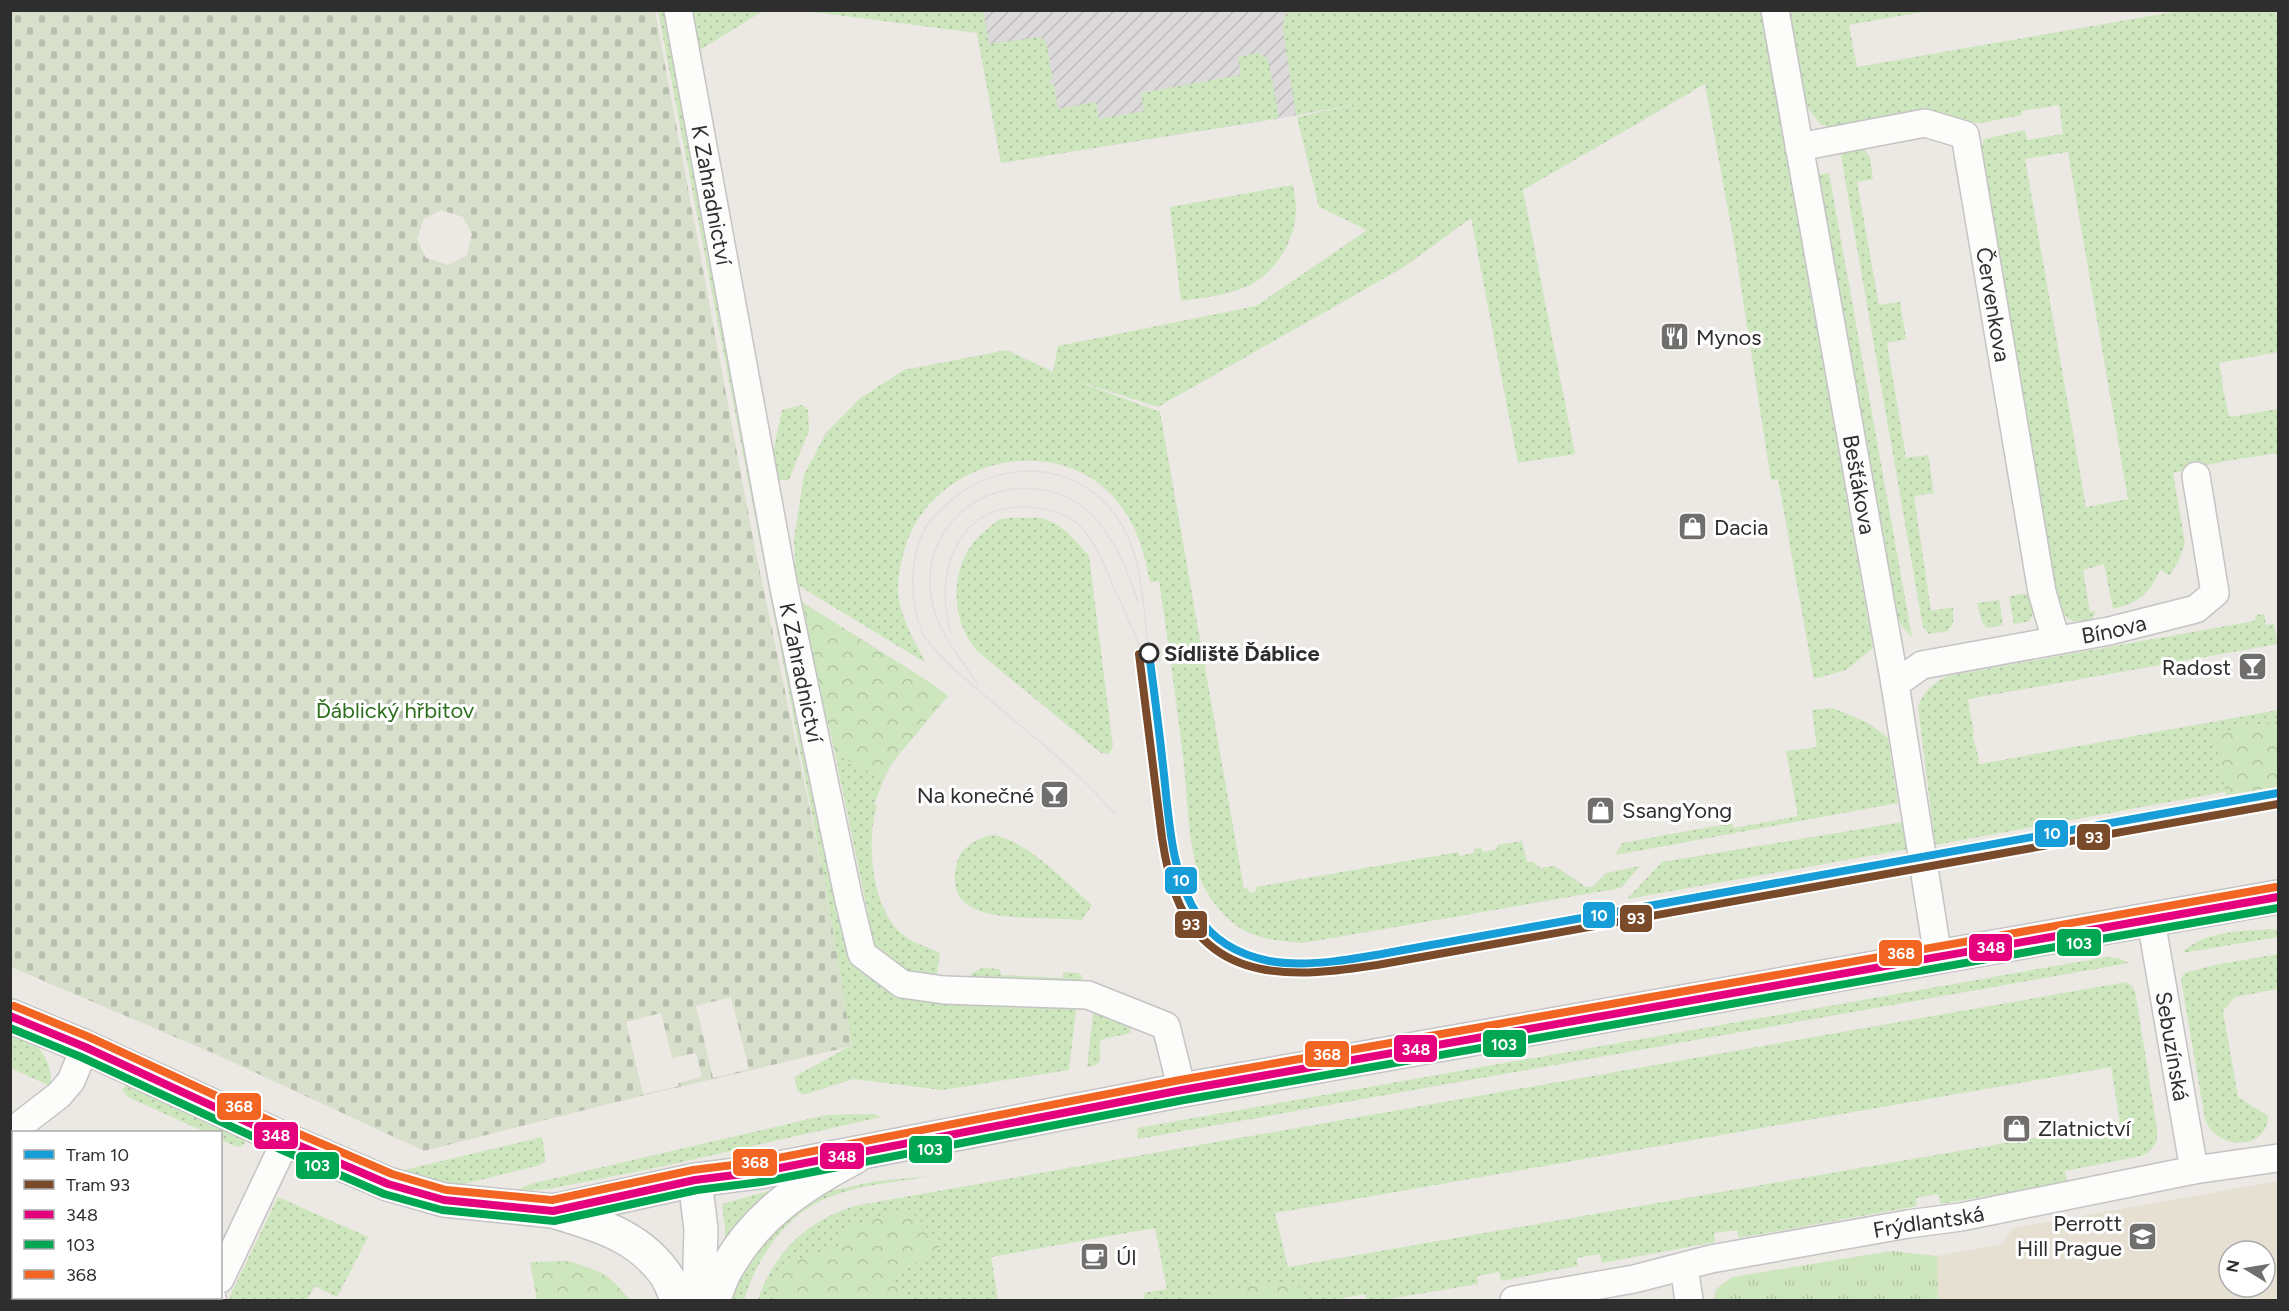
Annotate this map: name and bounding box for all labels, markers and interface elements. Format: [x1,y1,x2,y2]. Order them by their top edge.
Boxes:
street label: K Zahradnictví [686,123,738,268]
street label: Červenkova [1971,245,2017,364]
restaurant icon: Mynos [1659,321,1691,353]
place label: Mynos [1696,324,1761,351]
street label: Bešťákova [1837,433,1882,536]
shop icon: Dacia [1677,511,1709,543]
place label: Dacia [1714,514,1769,541]
street label: K Zahradnictví [774,600,829,746]
street label: Bínova [2079,609,2149,649]
place label: Sídliště Ďáblice [1164,640,1320,667]
marker: Sídliště Ďáblice [1139,643,1159,663]
bar icon: Radost [2236,651,2268,683]
place label: Radost [2162,654,2231,681]
park label: Ďáblický hřbitov [316,697,475,724]
bar icon: Na konečné [1039,779,1071,811]
place label: Na konečné [917,782,1034,809]
shop icon: SsangYong [1585,794,1617,826]
place label: SsangYong [1622,797,1732,824]
line badge: 10 [2034,819,2069,848]
line badge: 93 [2076,823,2111,851]
text: 10 [2043,824,2061,843]
text: 93 [2085,828,2103,847]
line badge: 10 [1164,866,1198,895]
text: 10 [1172,871,1190,890]
line badge: 10 [1582,901,1616,929]
line badge: 93 [1619,904,1653,933]
text: 10 [1590,906,1608,925]
text: 93 [1627,909,1645,928]
line badge: 93 [1174,910,1208,939]
text: 93 [1182,915,1200,934]
line badge: 103 [2056,928,2102,957]
line badge: 348 [1968,933,2013,962]
text: 103 [2066,934,2092,953]
text: 348 [1977,938,2006,957]
line badge: 368 [1878,939,1923,967]
text: 368 [1887,944,1915,963]
street label: Sebuzínská [2150,989,2195,1103]
line badge: 103 [1482,1029,1527,1058]
line badge: 348 [1393,1034,1438,1063]
text: 103 [1491,1035,1517,1054]
line badge: 368 [1304,1040,1350,1068]
text: 348 [1402,1040,1431,1059]
text: 368 [1313,1045,1341,1064]
line badge: 368 [216,1092,262,1121]
text: 368 [225,1097,253,1116]
shop icon: Zlatnictví [2001,1112,2033,1144]
place label: Zlatnictví [2038,1115,2132,1142]
line badge: 348 [253,1121,299,1150]
text: 348 [262,1126,291,1145]
legend [12,1131,222,1299]
line badge: 103 [908,1135,953,1164]
text: 103 [917,1140,943,1159]
line badge: 348 [819,1142,865,1170]
text: Tram 10 [66,1144,129,1166]
text: 348 [828,1147,857,1166]
line badge: 368 [732,1148,778,1177]
line badge: 103 [295,1151,340,1180]
text: 368 [741,1153,769,1172]
text: 103 [304,1156,330,1175]
text: Tram 93 [66,1174,130,1196]
street label: Frýdlantská [1871,1199,1986,1243]
text: 348 [66,1204,98,1226]
place label: Perrott Hill Prague [2017,1210,2122,1262]
school or university icon: Perrott Hill Prague [2127,1220,2159,1252]
text: 103 [66,1234,95,1256]
north arrow [2217,1239,2277,1299]
cafe icon: Úl [1079,1241,1111,1273]
place label: Úl [1116,1244,1136,1271]
text: N [2222,1258,2243,1274]
text: 368 [66,1264,97,1286]

